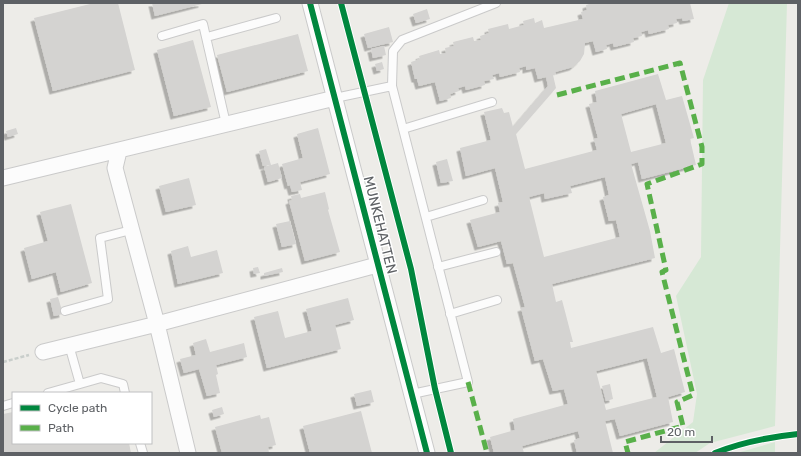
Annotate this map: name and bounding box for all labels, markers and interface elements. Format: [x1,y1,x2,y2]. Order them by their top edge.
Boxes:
street label: MUNKEHATTEN [360,174,400,276]
legend [12,392,152,444]
text: Cycle path [48,401,107,415]
scale bar [661,418,712,444]
text: Path [48,421,74,435]
text: 20 m [667,425,695,439]

